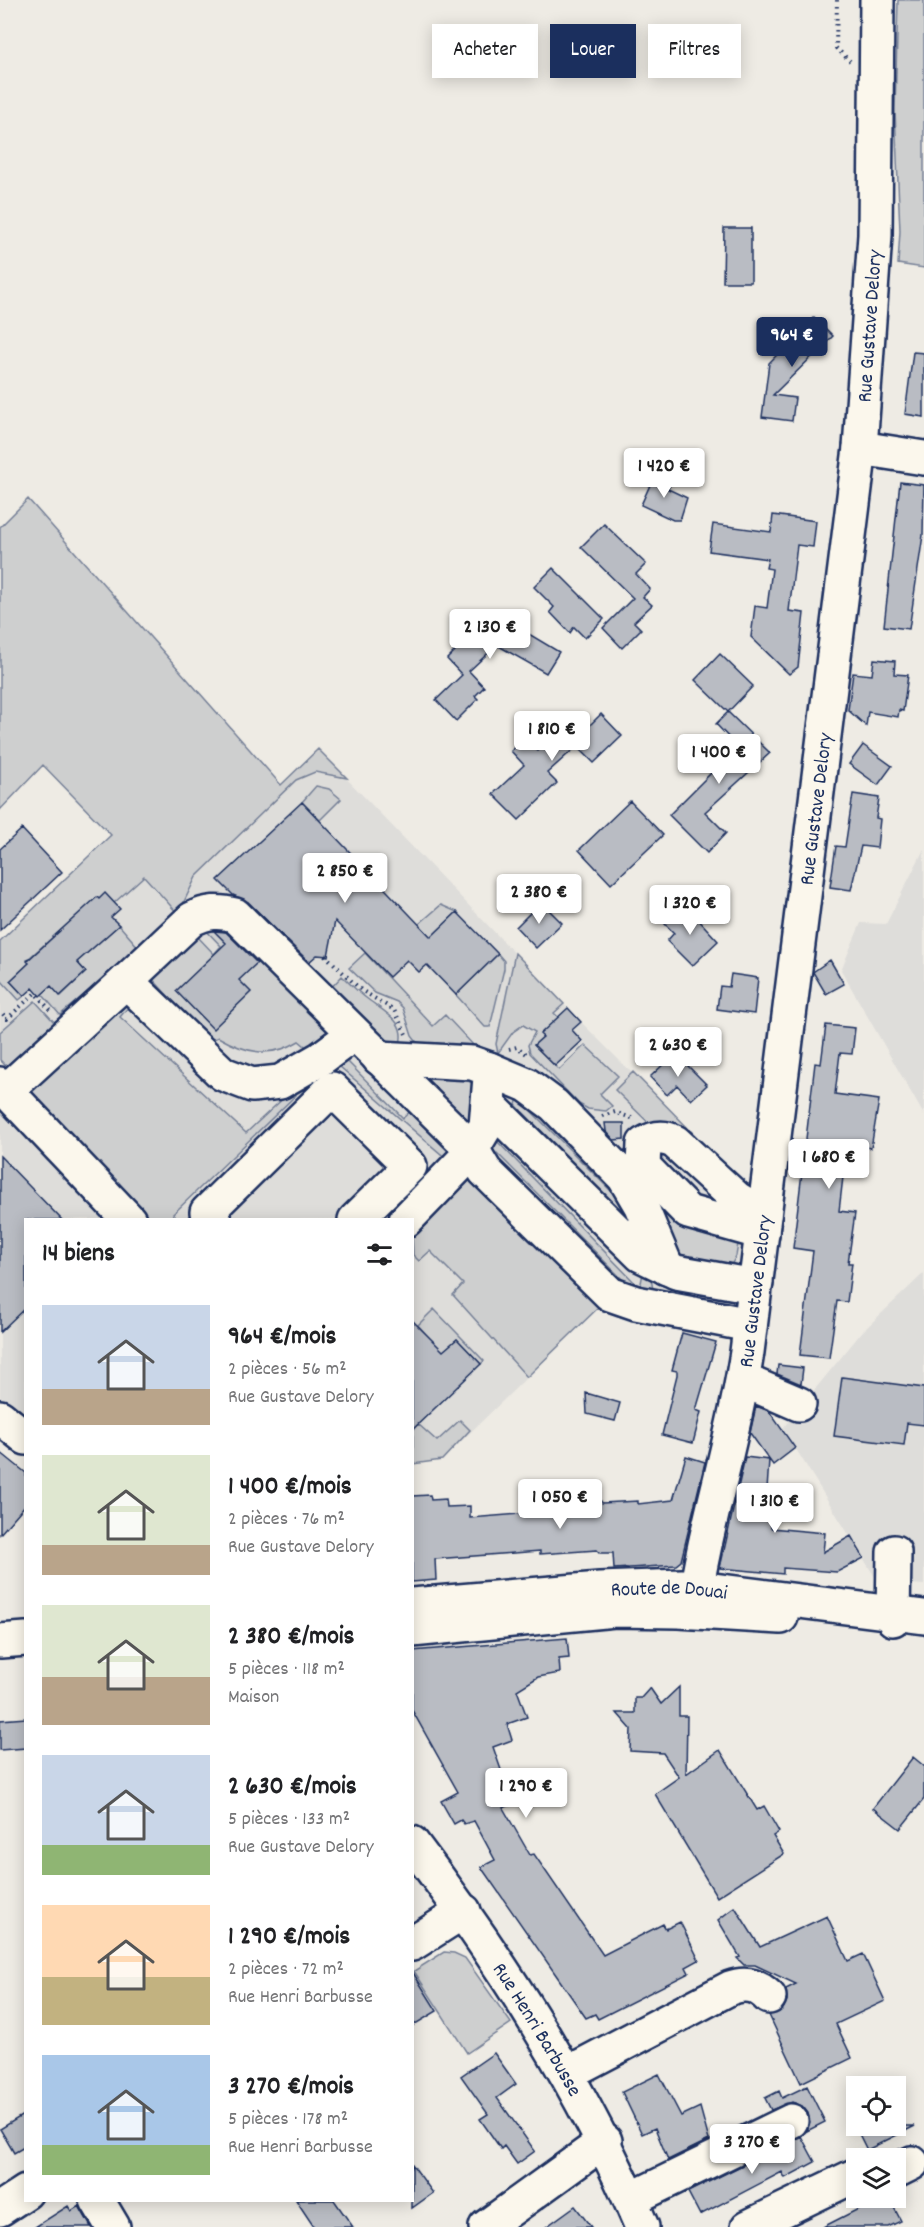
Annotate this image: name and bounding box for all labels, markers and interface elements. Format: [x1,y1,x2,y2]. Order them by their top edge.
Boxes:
chip: Acheter [432,24,538,78]
chip: Louer [550,24,636,78]
chip: Filtres [648,24,741,78]
street label: Rue Gustave Delory [851,248,892,404]
pin: 964 € [750,317,834,368]
text: 964 € [771,322,814,350]
pin: 1 420 € [609,448,719,499]
text: 1 420 € [638,453,690,481]
pin: 2 130 € [435,609,545,660]
text: 2 130 € [463,614,517,642]
pin: 1 810 € [497,711,607,762]
text: 1 810 € [528,716,576,744]
street label: Rue Gustave Delory [793,731,842,887]
pin: 1 400 € [664,734,774,785]
text: 1 400 € [692,739,746,767]
pin: 2 850 € [290,853,400,904]
text: 2 850 € [316,858,374,886]
pin: 2 380 € [484,874,594,925]
text: 2 380 € [511,879,567,907]
pin: 1 320 € [635,885,745,936]
text: 1 320 € [663,890,717,918]
pin: 2 630 € [623,1027,733,1078]
text: 2 630 € [649,1032,707,1060]
pin: 1 680 € [774,1139,884,1190]
text: 1 680 € [802,1144,856,1172]
street label: Rue Gustave Delory [733,1213,782,1370]
text: 14 biens [42,1236,115,1273]
icon: filters [363,1238,396,1271]
text: 964 €/mois [228,1319,336,1356]
icon: home [90,1329,162,1401]
text: 2 pièces · 56 m² [228,1356,346,1384]
text: Rue Gustave Delory [228,1384,374,1412]
text: 1 400 €/mois [228,1469,352,1506]
icon: home [90,1479,162,1551]
pin: 1 050 € [505,1479,615,1530]
pin: 1 310 € [720,1483,830,1534]
text: 1 050 € [532,1484,588,1512]
text: 1 310 € [751,1488,799,1516]
text: 2 pièces · 76 m² [228,1506,345,1534]
text: Rue Gustave Delory [228,1534,374,1562]
street label: Route de Douai [610,1574,729,1610]
text: 2 380 €/mois [228,1619,354,1656]
icon: home [90,1629,162,1701]
text: 5 pièces · 118 m² [228,1656,345,1684]
text: Maison [228,1684,279,1712]
pin: 1 290 € [471,1768,581,1819]
text: 2 630 €/mois [228,1769,357,1806]
text: 1 290 € [499,1773,553,1801]
icon: home [90,1779,162,1851]
text: 5 pièces · 133 m² [228,1806,350,1834]
text: Rue Gustave Delory [228,1834,374,1862]
text: 1 290 €/mois [228,1919,350,1956]
icon: home [90,1929,162,2001]
text: 2 pièces · 72 m² [228,1956,344,1984]
street label: Rue Henri Barbusse [483,1958,588,2103]
text: Rue Henri Barbusse [228,1984,373,2012]
text: 3 270 €/mois [228,2069,354,2106]
map controls [846,2076,906,2208]
button: locate [846,2076,906,2136]
icon: home [90,2079,162,2151]
text: 5 pièces · 178 m² [228,2106,348,2134]
pin: 3 270 € [697,2124,807,2175]
text: 3 270 € [724,2129,780,2157]
text: Rue Henri Barbusse [228,2134,373,2162]
button: layers [846,2148,906,2208]

